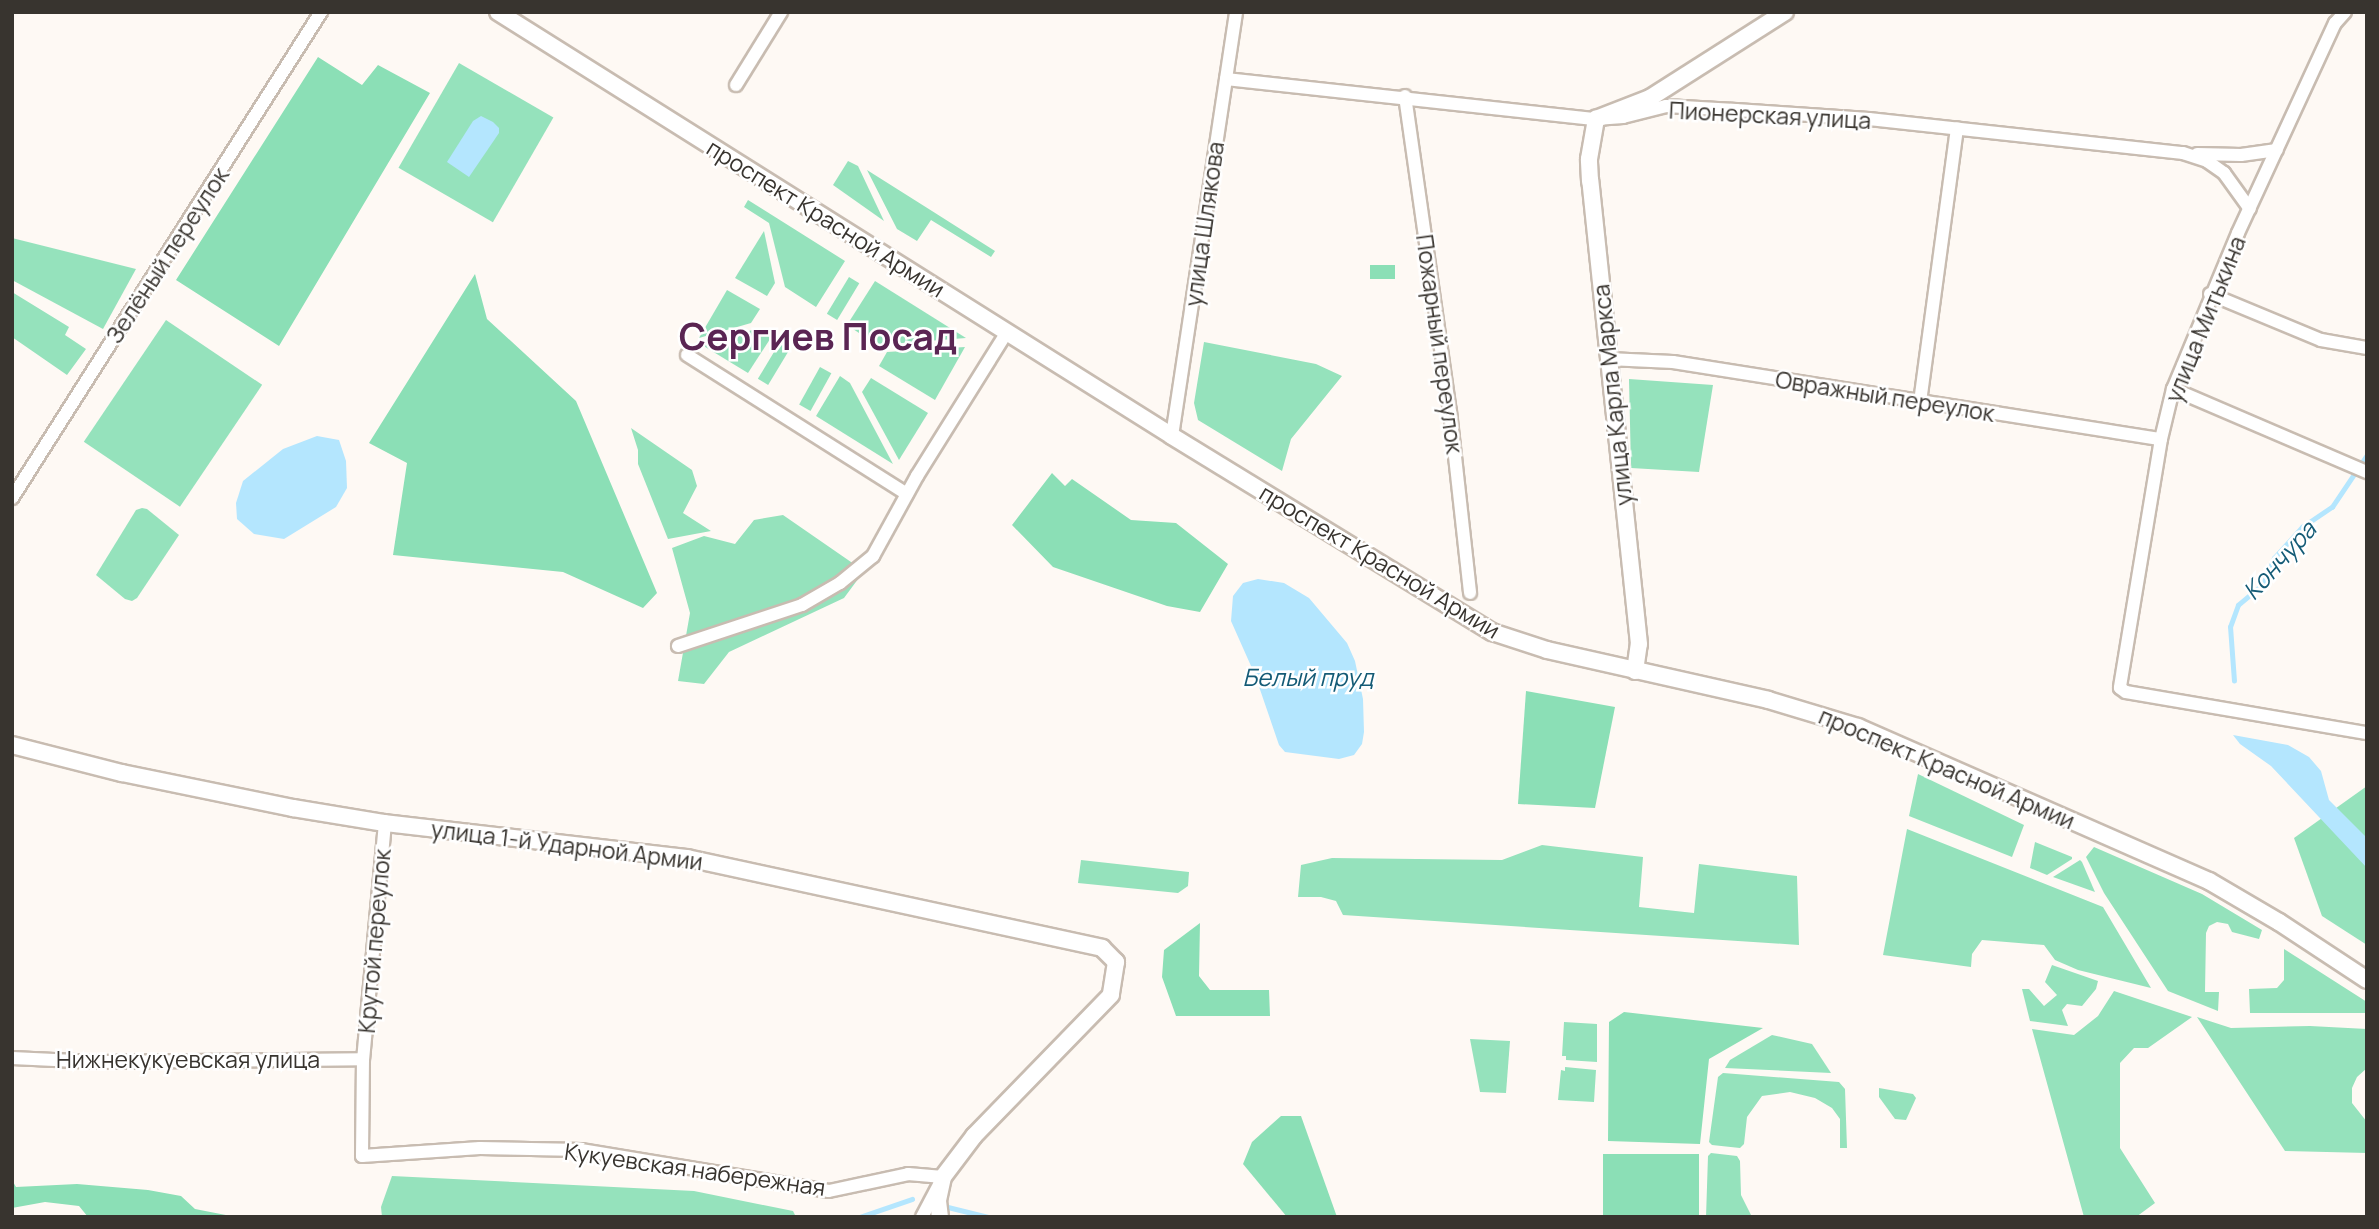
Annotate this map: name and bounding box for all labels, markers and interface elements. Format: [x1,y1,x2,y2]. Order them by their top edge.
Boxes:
street label: Пионерская улица [1668,96,1872,134]
street label: проспект Красной Армии [702,133,950,303]
street label: улица Шлякова [1179,140,1229,308]
street label: Зелёный переулок [100,162,234,348]
street label: улица Митькина [2159,232,2251,406]
street label: Пожарный переулок [1411,233,1469,455]
street label: улица Карла Маркса [1587,283,1637,507]
district label: Сергиев Посад [679,314,957,358]
street label: Овражный переулок [1774,365,1996,427]
street label: проспект Красной Армии [1255,478,1505,644]
water label: Кончура [2237,515,2321,605]
water label: Белый пруд [1243,663,1373,691]
street label: проспект Красной Армии [1815,702,2079,834]
street label: улица 1-й Ударной Армии [429,815,705,875]
street label: Крутой переулок [352,848,396,1034]
street label: Нижнекукуевская улица [56,1045,320,1073]
street label: Кукуевская набережная [563,1137,827,1201]

